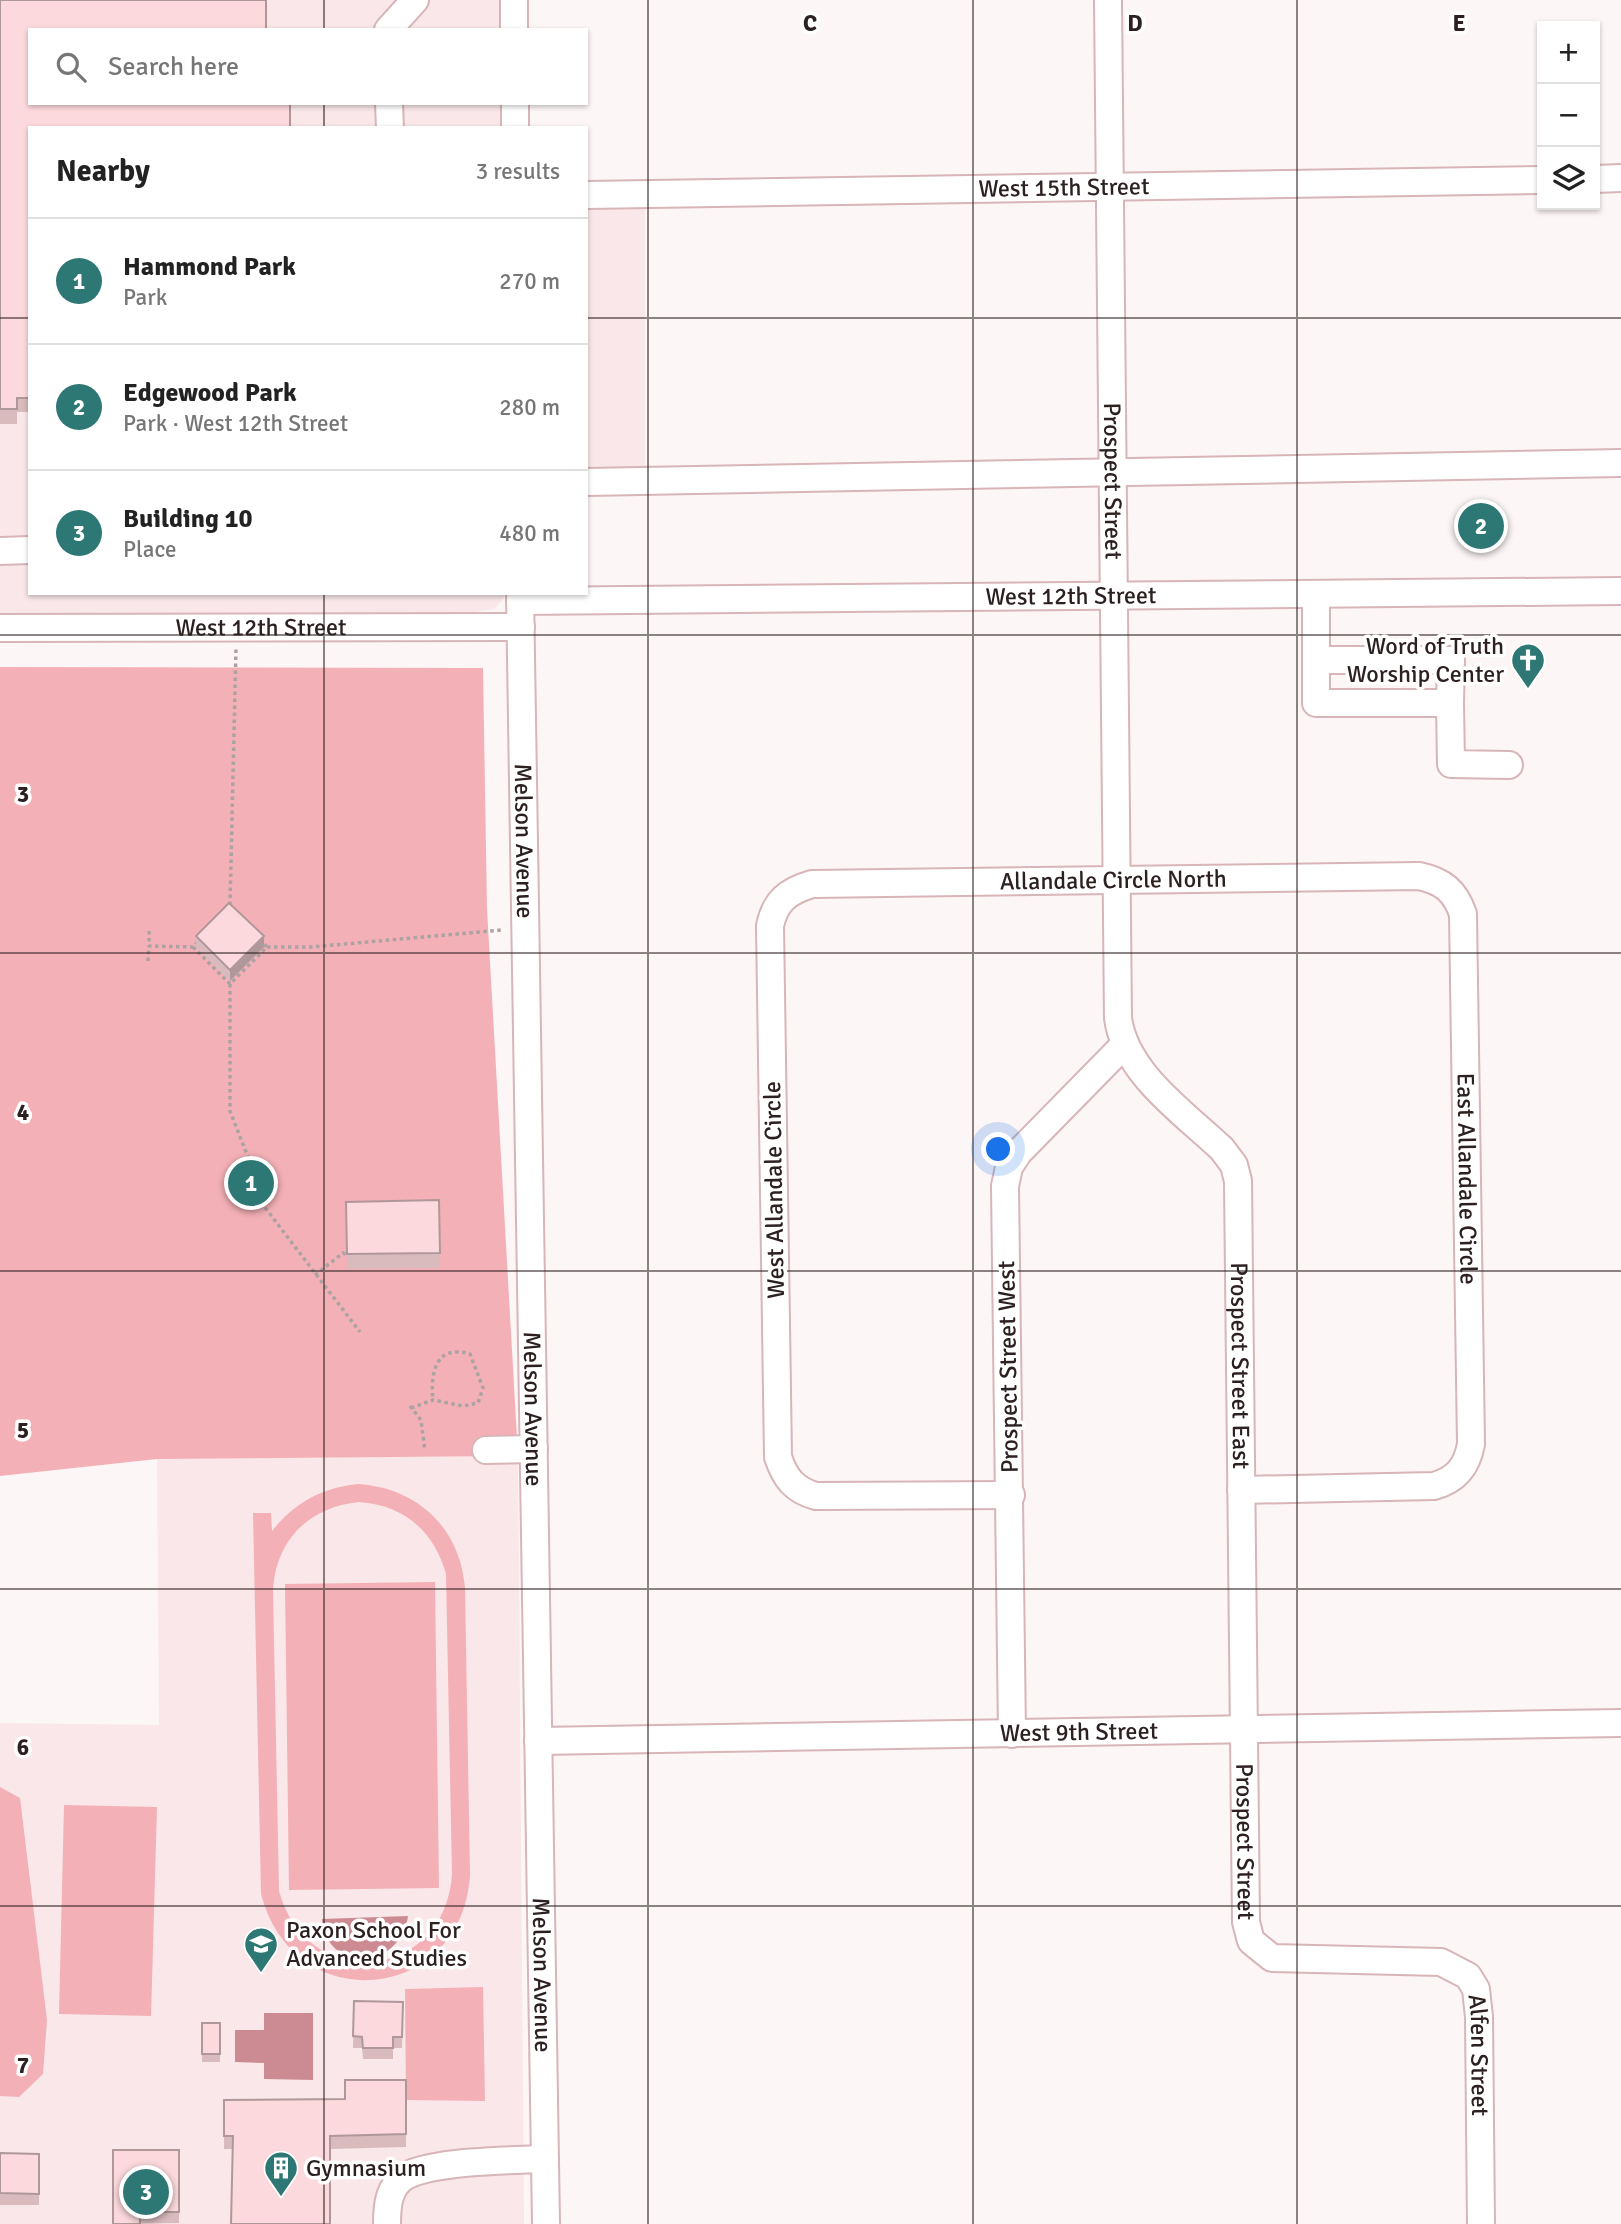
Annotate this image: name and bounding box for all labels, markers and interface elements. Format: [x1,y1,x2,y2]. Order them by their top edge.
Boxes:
text: C [803,9,817,38]
text: D [1127,9,1143,38]
text: E [1452,9,1466,38]
map controls [1537,21,1600,210]
button: + [1537,21,1600,84]
search box [28,28,588,105]
icon: search [52,48,90,86]
text: Search here [108,51,239,83]
button: − [1537,84,1600,147]
button: layers [1537,147,1600,210]
text: Nearby [56,153,150,190]
text: 3 results [476,157,560,186]
street label: West 15th Street [978,171,1150,204]
text: Hammond Park [123,251,296,283]
text: 1 [73,267,85,296]
text: 270 m [499,267,560,296]
text: Park [123,283,167,312]
text: Edgewood Park [123,377,297,409]
text: 2 [73,393,85,422]
text: 280 m [499,393,560,422]
street label: Prospect Street [1097,402,1128,560]
text: Park · West 12th Street [123,409,348,438]
pin: 2 [1458,500,1504,552]
text: Building 10 [123,503,253,535]
text: 3 [73,519,85,548]
text: 480 m [499,519,560,548]
text: Place [123,535,177,564]
street label: West 12th Street [985,580,1157,612]
street label: West 12th Street [175,612,347,643]
place label: Word of Truth Worship Center [1347,631,1504,689]
church icon: Word of Truth Worship Center [1509,641,1547,690]
street label: Melson Avenue [508,763,540,919]
text: 3 [17,780,29,809]
street label: Allandale Circle North [1000,864,1227,897]
street label: East Allandale Circle [1450,1073,1484,1285]
street label: West Allandale Circle [757,1081,791,1299]
text: 4 [17,1098,29,1127]
your location [981,1132,1015,1166]
pin: 1 [228,1157,274,1209]
street label: Prospect Street West [991,1260,1025,1474]
street label: Prospect Street East [1224,1262,1256,1469]
street label: Melson Avenue [517,1331,549,1487]
text: 5 [17,1416,29,1445]
street label: West 9th Street [1000,1716,1158,1748]
text: 6 [17,1733,29,1762]
street label: Prospect Street [1229,1763,1261,1920]
street label: Melson Avenue [526,1897,558,2053]
place label: Paxon School For Advanced Studies [286,1915,467,1973]
school or university icon: Paxon School For Advanced Studies [242,1925,280,1974]
street label: Alfen Street [1462,1992,1495,2116]
text: 7 [17,2051,29,2080]
building icon: Gymnasium [262,2149,300,2198]
place label: Gymnasium [306,2153,426,2183]
pin: 3 [123,2166,169,2218]

